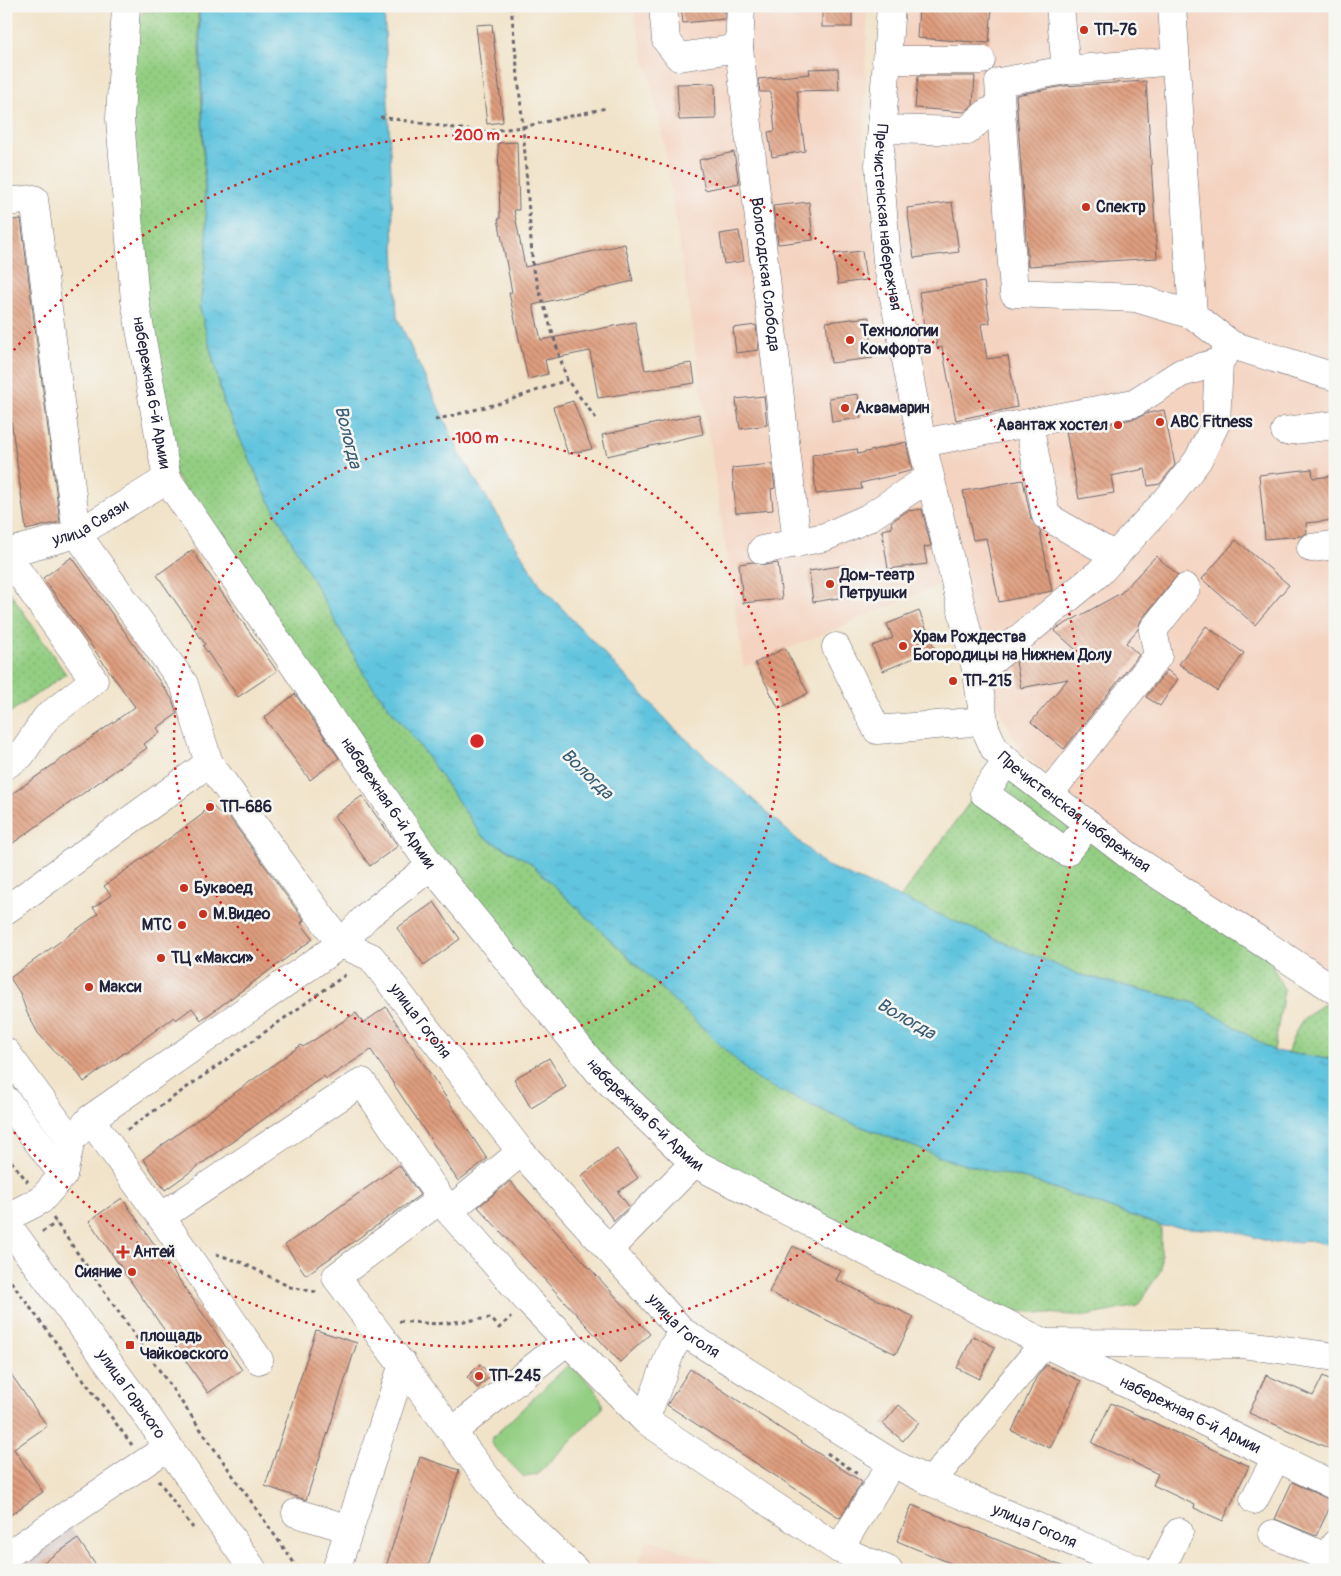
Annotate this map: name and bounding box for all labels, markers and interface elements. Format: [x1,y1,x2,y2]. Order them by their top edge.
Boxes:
place label: ТП-76 [1093,20,1137,40]
marker: ТП-76 [1078,24,1090,36]
street label: Пречистенская набережная [869,123,906,312]
text: 200 m [454,126,500,145]
street label: Вологодская Слобода [747,196,784,353]
place label: Спектр [1096,197,1146,217]
marker: Спектр [1080,201,1092,213]
street label: набережная 6-й Армии [128,315,175,470]
place label: Технологии Комфорта [859,321,939,359]
marker: Технологии Комфорта [844,334,856,346]
place label: Аквамарин [855,398,930,418]
marker: Аквамарин [839,402,851,414]
water label: Вологда [329,403,367,472]
place label: ABC Fitness [1170,412,1253,432]
place label: Авантаж хостел [996,415,1108,435]
marker: ABC Fitness [1154,416,1166,428]
marker: Авантаж хостел [1112,419,1124,431]
text: 100 m [456,429,498,448]
street label: улица Связи [49,495,132,550]
place label: Дом-театр Петрушки [839,565,915,603]
marker: Дом-театр Петрушки [824,578,836,590]
place label: Храм Рождества Богородицы на Нижнем Долу [913,627,1112,665]
marker: Храм Рождества Богородицы на Нижнем Долу [897,640,909,652]
place label: ТП-215 [962,671,1012,691]
marker: ТП-215 [947,675,959,687]
centre of rings [468,732,486,750]
street label: набережная 6-й Армии [336,734,440,872]
water label: Вологда [556,744,619,805]
street label: Пречистенская набережная [993,747,1154,877]
place label: ТП-686 [219,797,272,817]
marker: ТП-686 [204,801,216,813]
place label: Буквоед [194,878,253,898]
marker: Буквоед [178,882,190,894]
place label: М.Видео [213,904,271,924]
marker: М.Видео [197,908,209,920]
place label: МТС [142,915,172,935]
marker: МТС [176,919,188,931]
place label: ТЦ «Макси» [170,948,254,968]
marker: ТЦ «Макси» [155,952,167,964]
place label: Макси [99,977,142,997]
street label: улица Гоголя [384,979,455,1063]
marker: Макси [83,981,95,993]
water label: Вологда [873,993,941,1046]
street label: набережная 6-й Армии [582,1055,706,1176]
place label: Антей [133,1242,175,1262]
marker: Антей [117,1246,129,1258]
place label: Сияние [74,1262,123,1282]
marker: Сияние [126,1266,138,1278]
street label: улица Гоголя [643,1289,723,1362]
place label: площадь Чайковского [140,1326,229,1364]
marker: площадь Чайковского [124,1339,136,1351]
street label: улица Горького [92,1345,170,1443]
place label: ТП-245 [488,1366,542,1386]
marker: ТП-245 [473,1370,485,1382]
street label: набережная 6-й Армии [1117,1372,1264,1458]
street label: улица Гоголя [988,1499,1080,1552]

